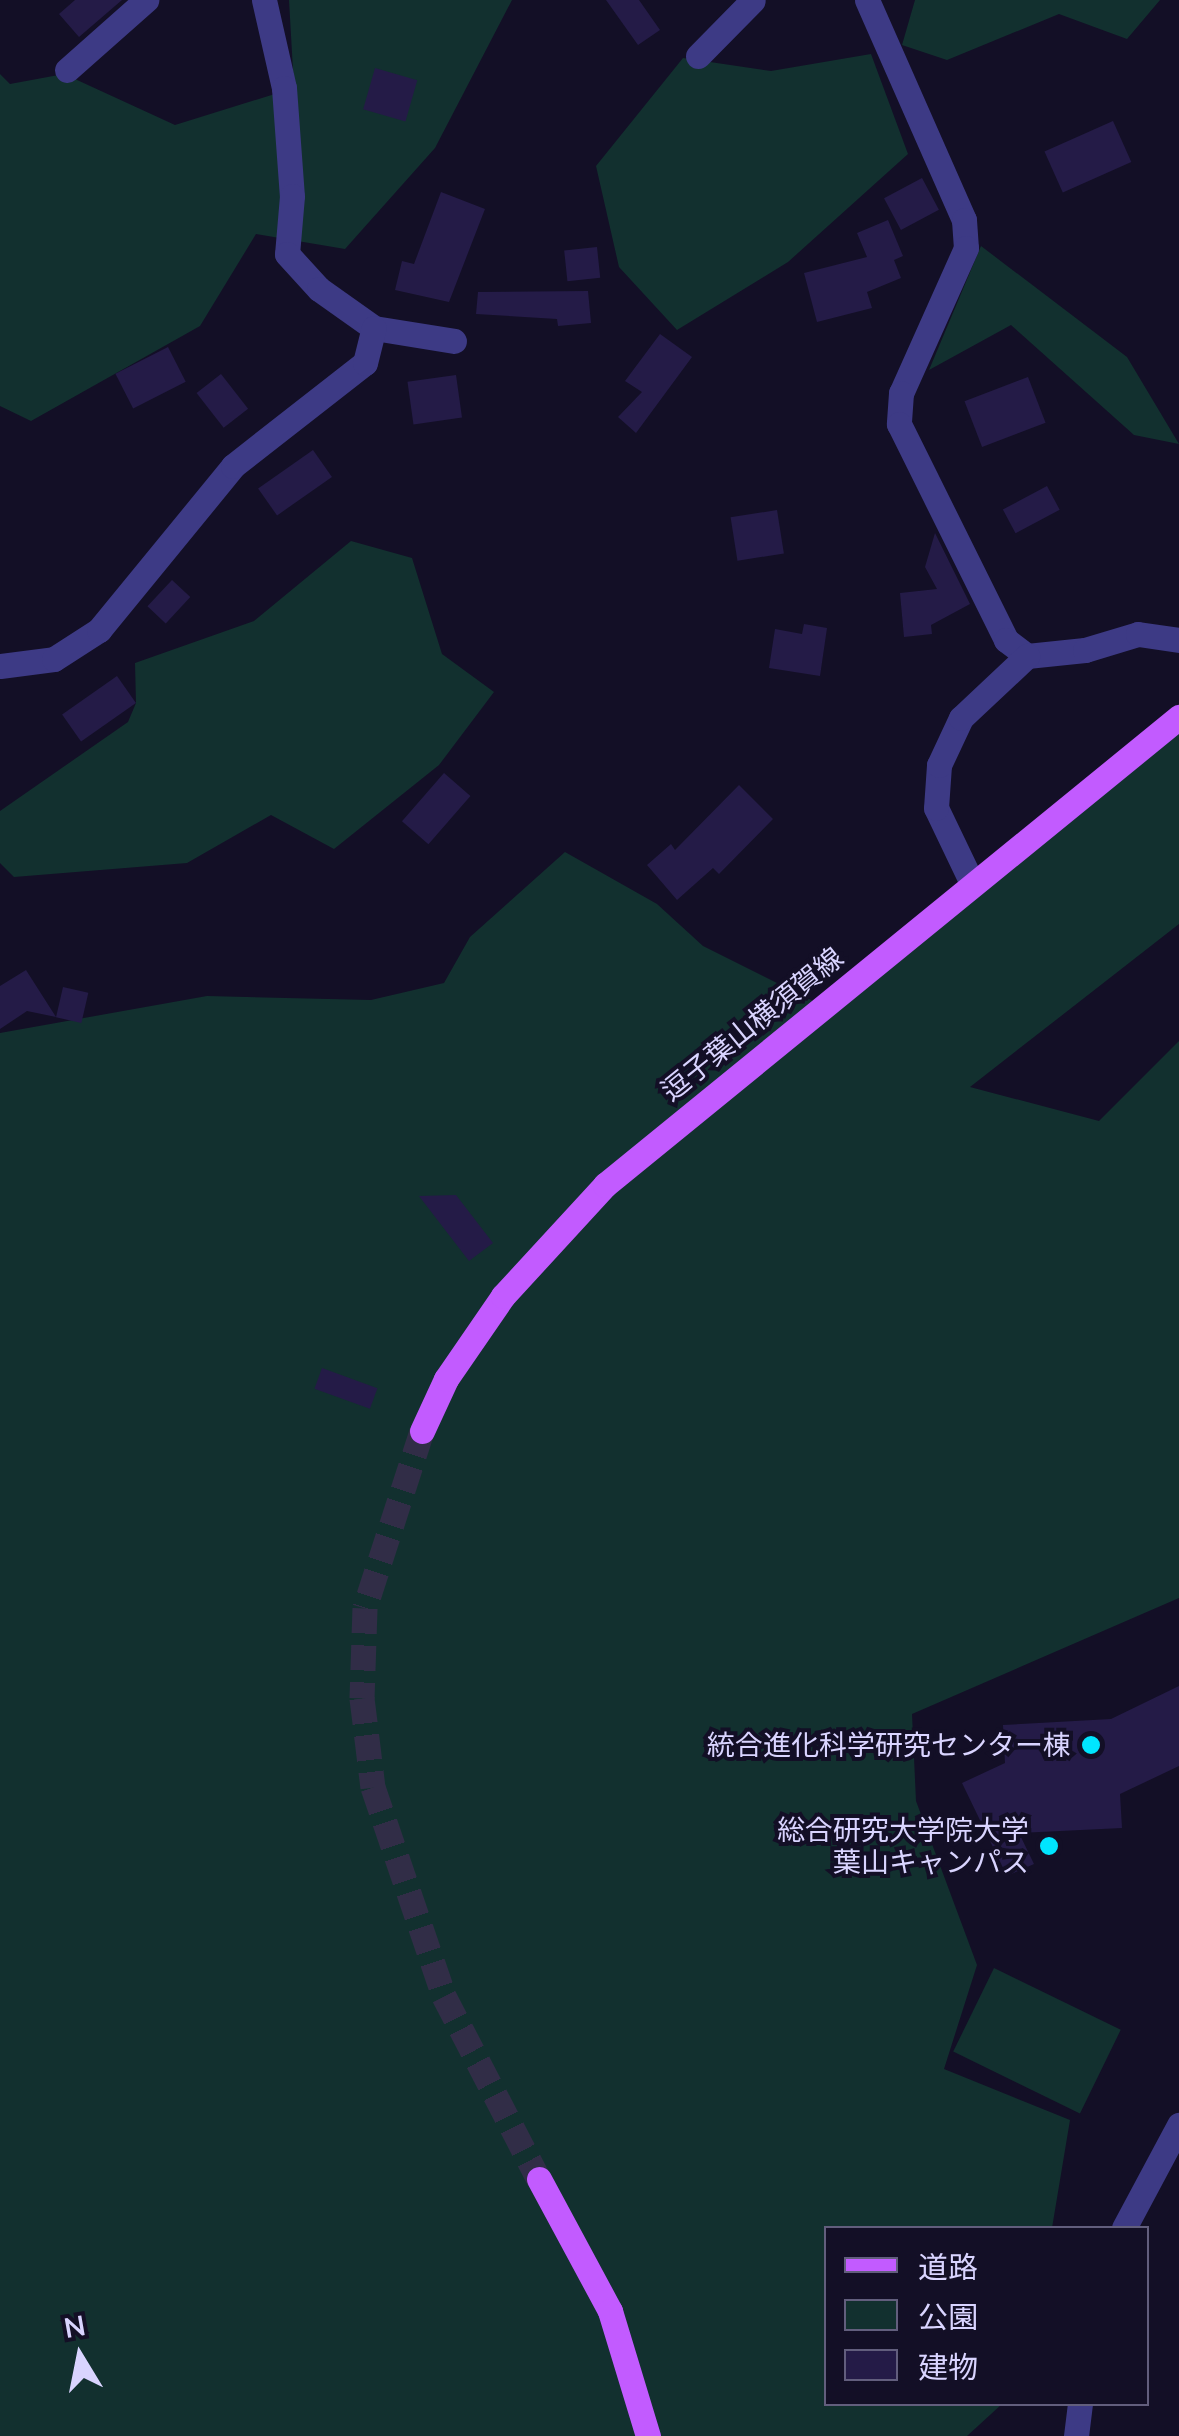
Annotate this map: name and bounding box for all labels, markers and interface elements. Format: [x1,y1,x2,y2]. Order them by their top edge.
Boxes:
street label: 逗子葉山横須賀線 [654,940,850,1108]
place label: 統合進化科学研究センター棟 [707,1728,1071,1762]
marker: 統合進化科学研究センター棟 [1080,1734,1102,1756]
place label: 総合研究大学院大学 葉山キャンパス [777,1813,1029,1879]
marker: 総合研究大学院大学 葉山キャンパス [1038,1835,1060,1857]
legend [824,2226,1149,2406]
text: 道路 [918,2248,978,2286]
text: 公園 [918,2298,978,2336]
north arrow [30,2306,130,2406]
text: N [61,2307,88,2345]
text: 建物 [918,2348,978,2386]

